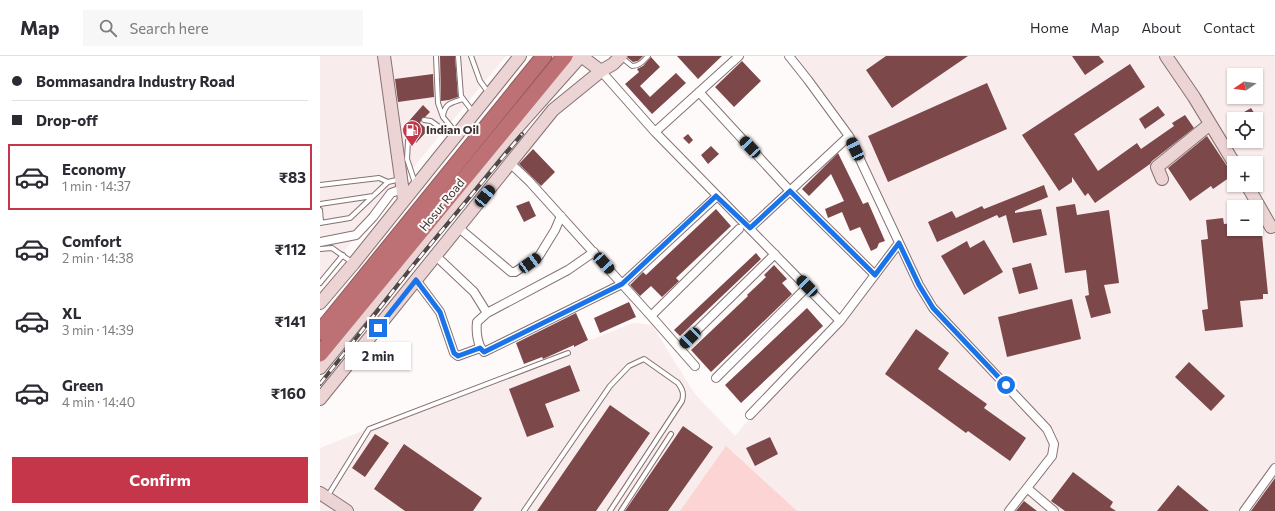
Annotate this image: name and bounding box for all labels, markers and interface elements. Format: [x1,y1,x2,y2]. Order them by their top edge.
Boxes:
search box [83,10,363,46]
text: Map [20,16,59,39]
icon: search [97,17,119,39]
text: Search here [129,19,209,37]
text: Home [1030,19,1069,36]
text: Map [1091,19,1119,36]
text: About [1141,19,1181,36]
text: Contact [1203,19,1255,36]
north arrow [1227,68,1263,104]
map controls [1227,68,1263,236]
text: Bommasandra Industry Road [36,72,235,90]
text: Drop-off [36,111,98,129]
button: locate [1227,112,1263,148]
fuel station icon: Indian Oil [401,119,423,147]
place label: Indian Oil [426,122,479,136]
car [737,134,763,160]
car [844,136,866,162]
button: + [1227,156,1263,192]
icon: car [14,159,50,195]
text: Economy [62,160,126,178]
text: ₹83 [279,168,306,186]
street label: Hosur Road [416,175,467,233]
text: 1 min · 14:37 [62,178,131,194]
car [473,183,497,209]
button: − [1227,200,1263,236]
icon: car [14,231,50,267]
text: Comfort [62,232,122,250]
text: ₹112 [275,240,306,258]
text: 2 min · 14:38 [62,250,134,266]
car [592,250,616,276]
car [517,251,543,275]
car [794,273,820,299]
icon: car [14,303,50,339]
text: XL [62,304,81,322]
text: ₹141 [274,312,306,330]
route end [369,319,387,337]
text: 3 min · 14:39 [62,322,134,338]
car [677,325,703,351]
callout: 2 min [345,342,411,370]
text: 2 min [362,348,394,364]
icon: car [14,375,50,411]
text: Green [62,376,103,394]
route start [997,376,1015,394]
text: ₹160 [271,384,306,402]
text: 4 min · 14:40 [62,394,135,410]
button: Confirm [12,457,308,503]

